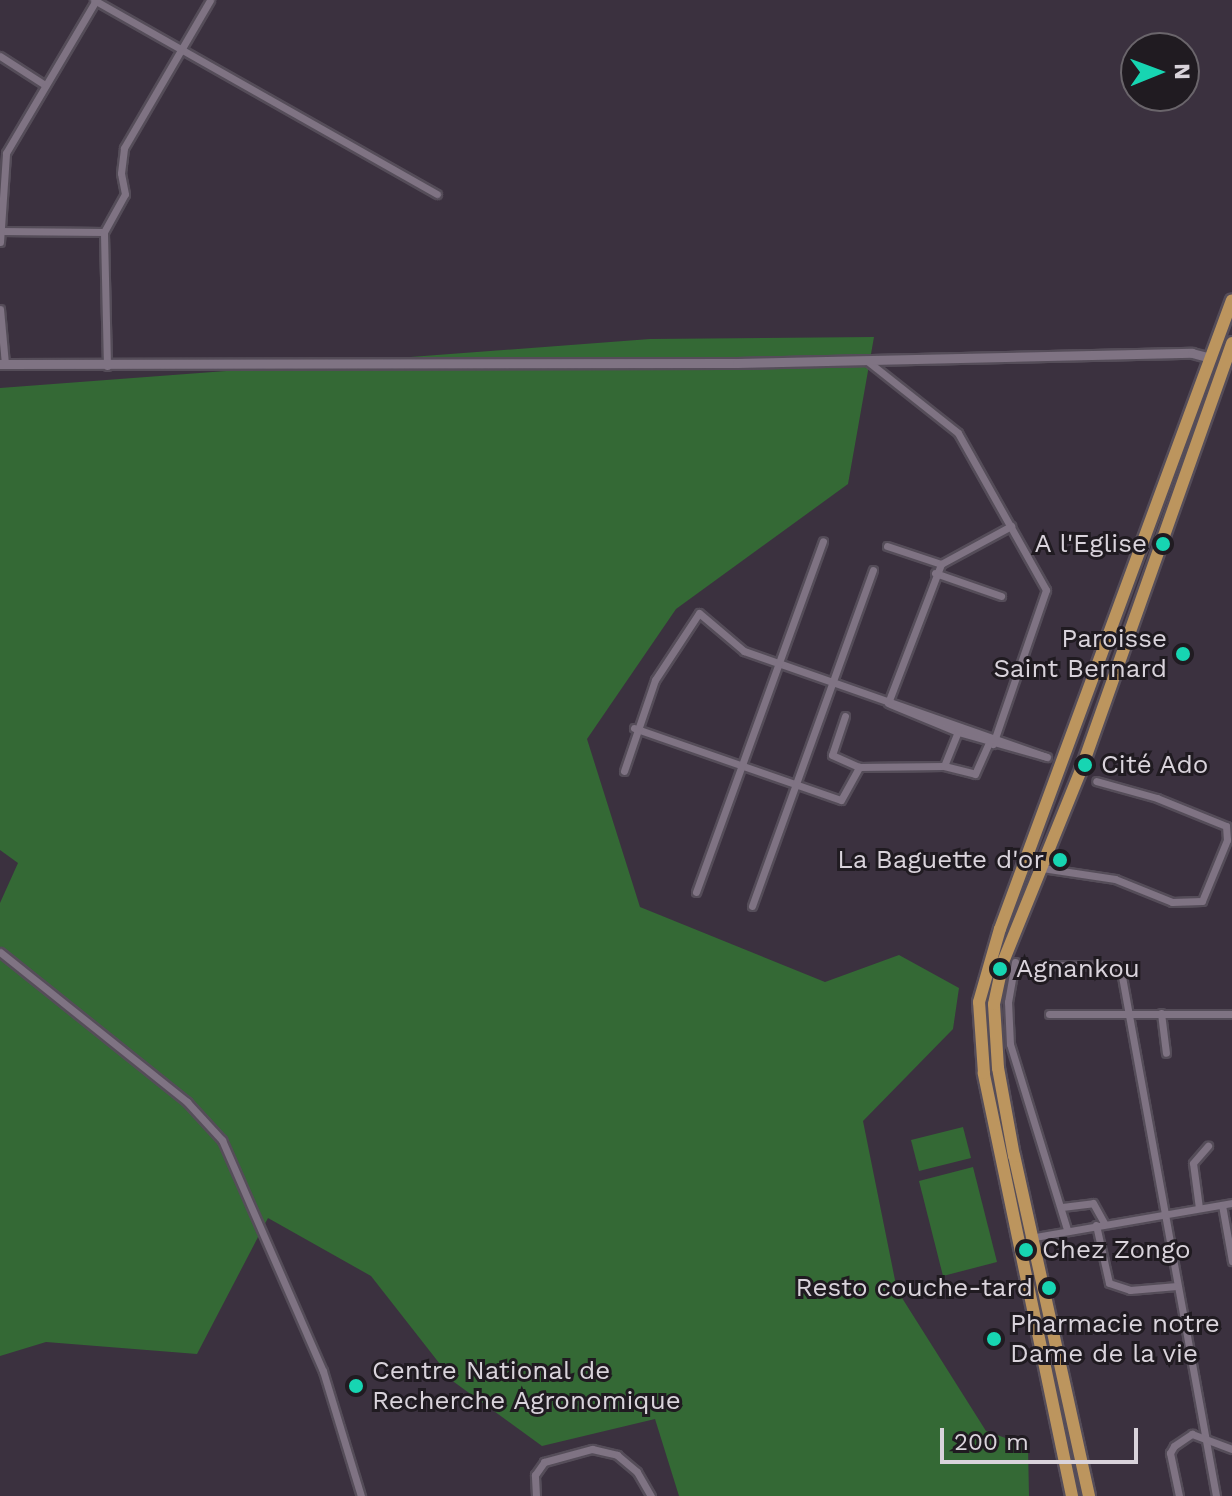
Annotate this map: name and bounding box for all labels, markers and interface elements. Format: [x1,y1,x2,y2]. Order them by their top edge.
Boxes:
north arrow [1120,32,1200,112]
text: N [1170,63,1195,80]
place label: A l'Eglise [1034,528,1147,560]
marker: A l'Eglise [1154,535,1172,553]
place label: Paroisse Saint Bernard [993,623,1167,684]
marker: Paroisse Saint Bernard [1174,645,1192,663]
place label: Cité Ado [1101,749,1209,781]
marker: Cité Ado [1076,756,1094,774]
place label: La Baguette d'or [837,844,1044,876]
marker: La Baguette d'or [1051,851,1069,869]
place label: Agnankou [1016,953,1140,985]
marker: Agnankou [991,960,1009,978]
place label: Chez Zongo [1042,1234,1191,1266]
marker: Chez Zongo [1017,1241,1035,1259]
place label: Resto couche-tard [796,1272,1033,1304]
marker: Resto couche-tard [1040,1279,1058,1297]
place label: Pharmacie notre Dame de la vie [1010,1308,1220,1370]
marker: Pharmacie notre Dame de la vie [985,1330,1003,1348]
place label: Centre National de Recherche Agronomique [372,1355,682,1416]
marker: Centre National de Recherche Agronomique [347,1377,365,1395]
scale bar [944,1412,1142,1462]
text: 200 m [954,1428,1029,1456]

